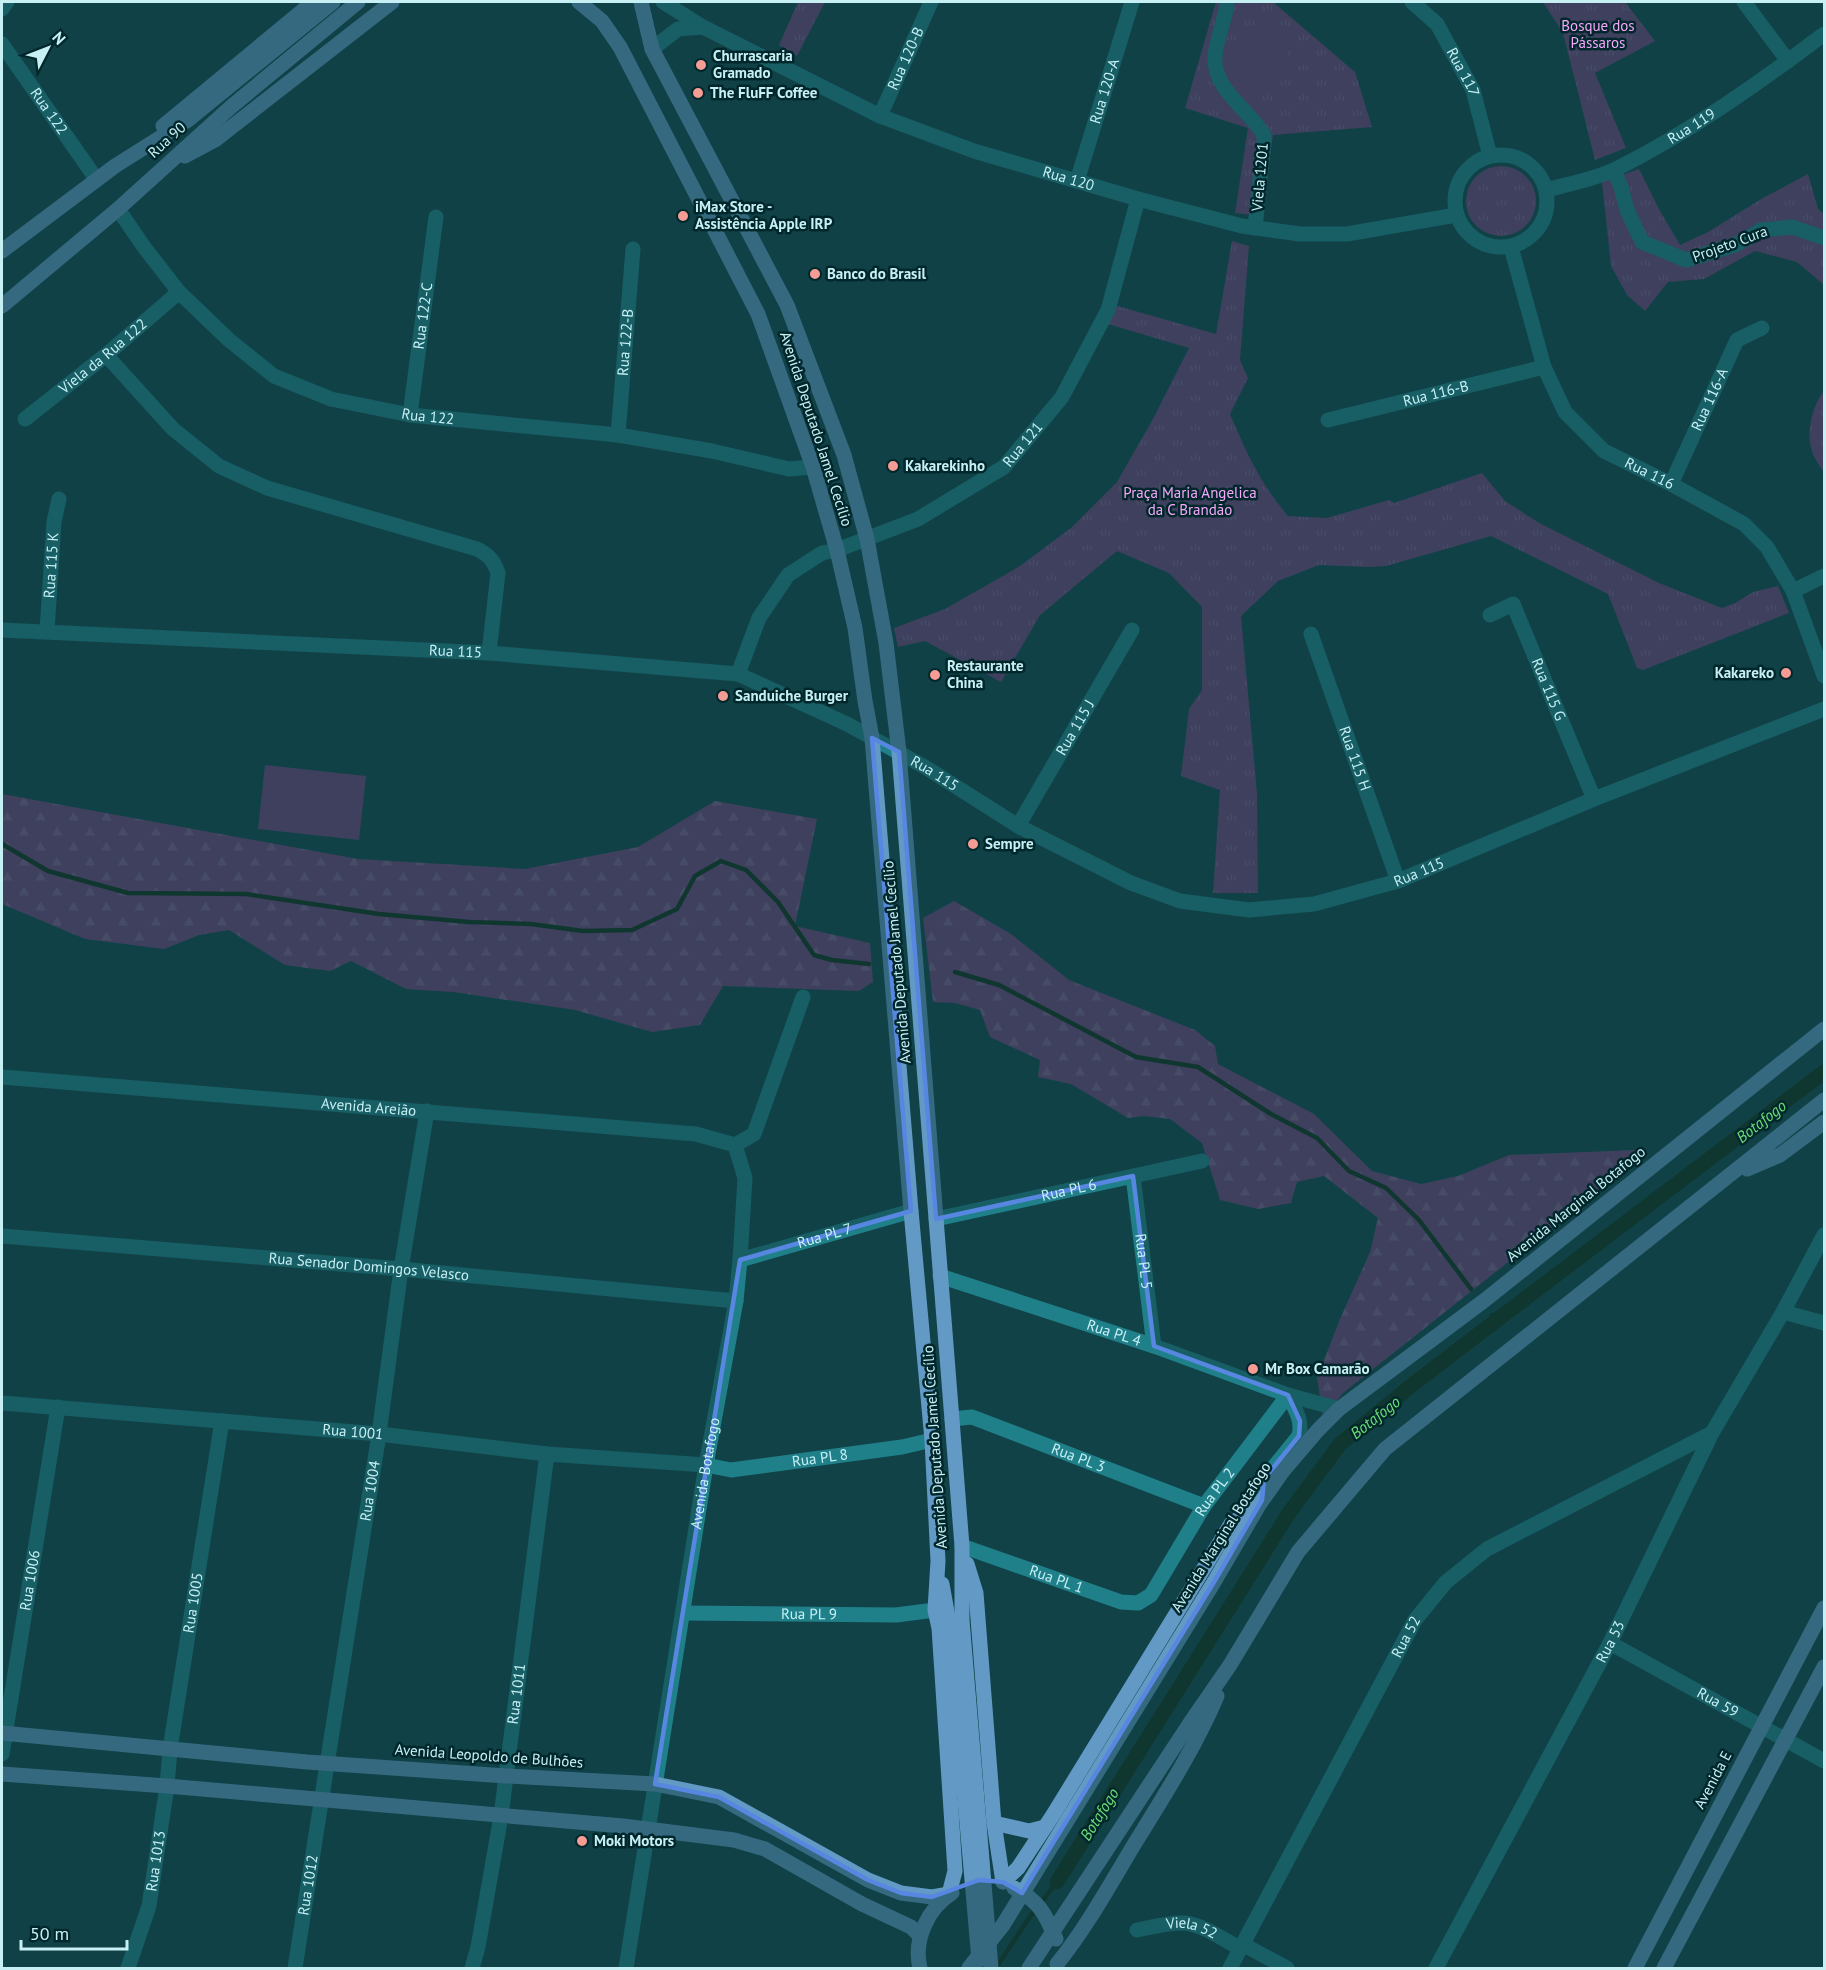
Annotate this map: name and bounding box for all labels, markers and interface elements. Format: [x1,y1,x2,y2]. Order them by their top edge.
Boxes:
park label: Bosque dos Pássaros [1561,16,1635,52]
north arrow [18,18,78,78]
street label: Rua 120-B [883,24,928,93]
text: N [48,27,70,49]
street label: Rua 117 [1443,44,1484,98]
place label: Churrascaria Gramado [713,46,793,82]
street label: Rua 120-A [1085,56,1123,126]
marker: Churrascaria Gramado [694,58,708,72]
place label: The FluFF Coffee [710,83,818,102]
street label: Rua 122 [26,84,72,138]
marker: The FluFF Coffee [691,86,705,100]
street label: Rua 119 [1664,104,1719,148]
street label: Rua 90 [144,118,190,162]
street label: Viela 1201 [1247,142,1272,213]
street label: Rua 120 [1041,162,1097,195]
place label: iMax Store - Assistência Apple IRP [695,197,833,233]
marker: iMax Store - Assistência Apple IRP [676,209,690,223]
street label: Projeto Cura [1690,221,1770,266]
place label: Banco do Brasil [827,264,926,283]
marker: Banco do Brasil [808,267,822,281]
street label: Rua 122-C [409,281,436,350]
street label: Rua 122-B [613,308,637,376]
street label: Viela da Rua 122 [54,314,151,398]
street label: Avenida Deputado Jamel Cecílio [776,329,857,529]
street label: Rua 116-A [1687,365,1732,434]
street label: Rua 116-B [1401,376,1471,410]
street label: Rua 122 [400,404,455,428]
street label: Rua 121 [998,418,1047,471]
street label: Rua 116 [1622,453,1678,493]
place label: Kakarekinho [905,456,985,475]
marker: Kakarekinho [886,459,900,473]
park label: Praça Maria Angelica da C Brandão [1123,483,1257,519]
street label: Rua 115 K [39,532,62,599]
street label: Rua 115 [429,640,482,662]
street label: Rua 115 G [1527,655,1570,723]
place label: Restaurante China [947,656,1024,692]
place label: Kakareko [1715,663,1774,682]
marker: Kakareko [1779,666,1793,680]
marker: Restaurante China [928,668,942,682]
place label: Sanduiche Burger [735,686,849,705]
marker: Sanduiche Burger [716,689,730,703]
street label: Rua 115 J [1051,696,1099,758]
street label: Rua 115 H [1335,724,1375,793]
street label: Rua 115 [908,751,962,795]
place label: Sempre [985,834,1034,853]
marker: Sempre [966,837,980,851]
street label: Rua 115 [1391,853,1447,891]
street label: Avenida Deputado Jamel Cecílio [878,860,915,1064]
street label: Avenida Areião [321,1093,417,1120]
water label: Botafogo [1732,1095,1790,1147]
street label: Avenida Marginal Botafogo [1502,1142,1649,1266]
street label: Rua PL 6 [1039,1174,1098,1205]
street label: Rua PL 7 [795,1218,854,1252]
street label: Rua PL 5 [1131,1232,1157,1290]
street label: Rua Senador Domingos Velasco [268,1248,470,1284]
street label: Rua PL 4 [1084,1315,1144,1350]
street label: Avenida Deputado Jamel Cecílio [918,1345,951,1549]
place label: Mr Box Camarão [1265,1359,1370,1378]
marker: Mr Box Camarão [1246,1362,1260,1376]
water label: Botafogo [1346,1391,1404,1443]
street label: Avenida Botafogo [686,1416,724,1530]
street label: Rua 1001 [322,1419,384,1443]
street label: Rua PL 3 [1049,1438,1108,1476]
street label: Rua PL 8 [791,1444,849,1471]
street label: Avenida Marginal Botafogo [1167,1458,1275,1615]
street label: Rua 1004 [355,1459,384,1522]
street label: Rua PL 2 [1190,1464,1239,1520]
street label: Rua 1006 [15,1548,44,1612]
street label: Rua PL 1 [1027,1560,1086,1597]
street label: Rua 1005 [179,1571,207,1634]
street label: Rua PL 9 [781,1604,837,1623]
street label: Rua 52 [1387,1612,1424,1661]
street label: Rua 53 [1591,1617,1628,1666]
street label: Rua 1011 [503,1662,529,1725]
street label: Rua 59 [1694,1683,1742,1721]
street label: Avenida Leopoldo de Bulhões [394,1739,584,1772]
street label: Avenida E [1689,1748,1736,1812]
water label: Botafogo [1075,1784,1123,1844]
street label: Rua 1013 [141,1829,169,1893]
place label: Moki Motors [594,1831,674,1850]
marker: Moki Motors [575,1834,589,1848]
street label: Rua 1012 [293,1853,322,1917]
scale bar [21,1913,128,1951]
street label: Viela 52 [1164,1913,1221,1943]
text: 50 m [30,1922,69,1945]

